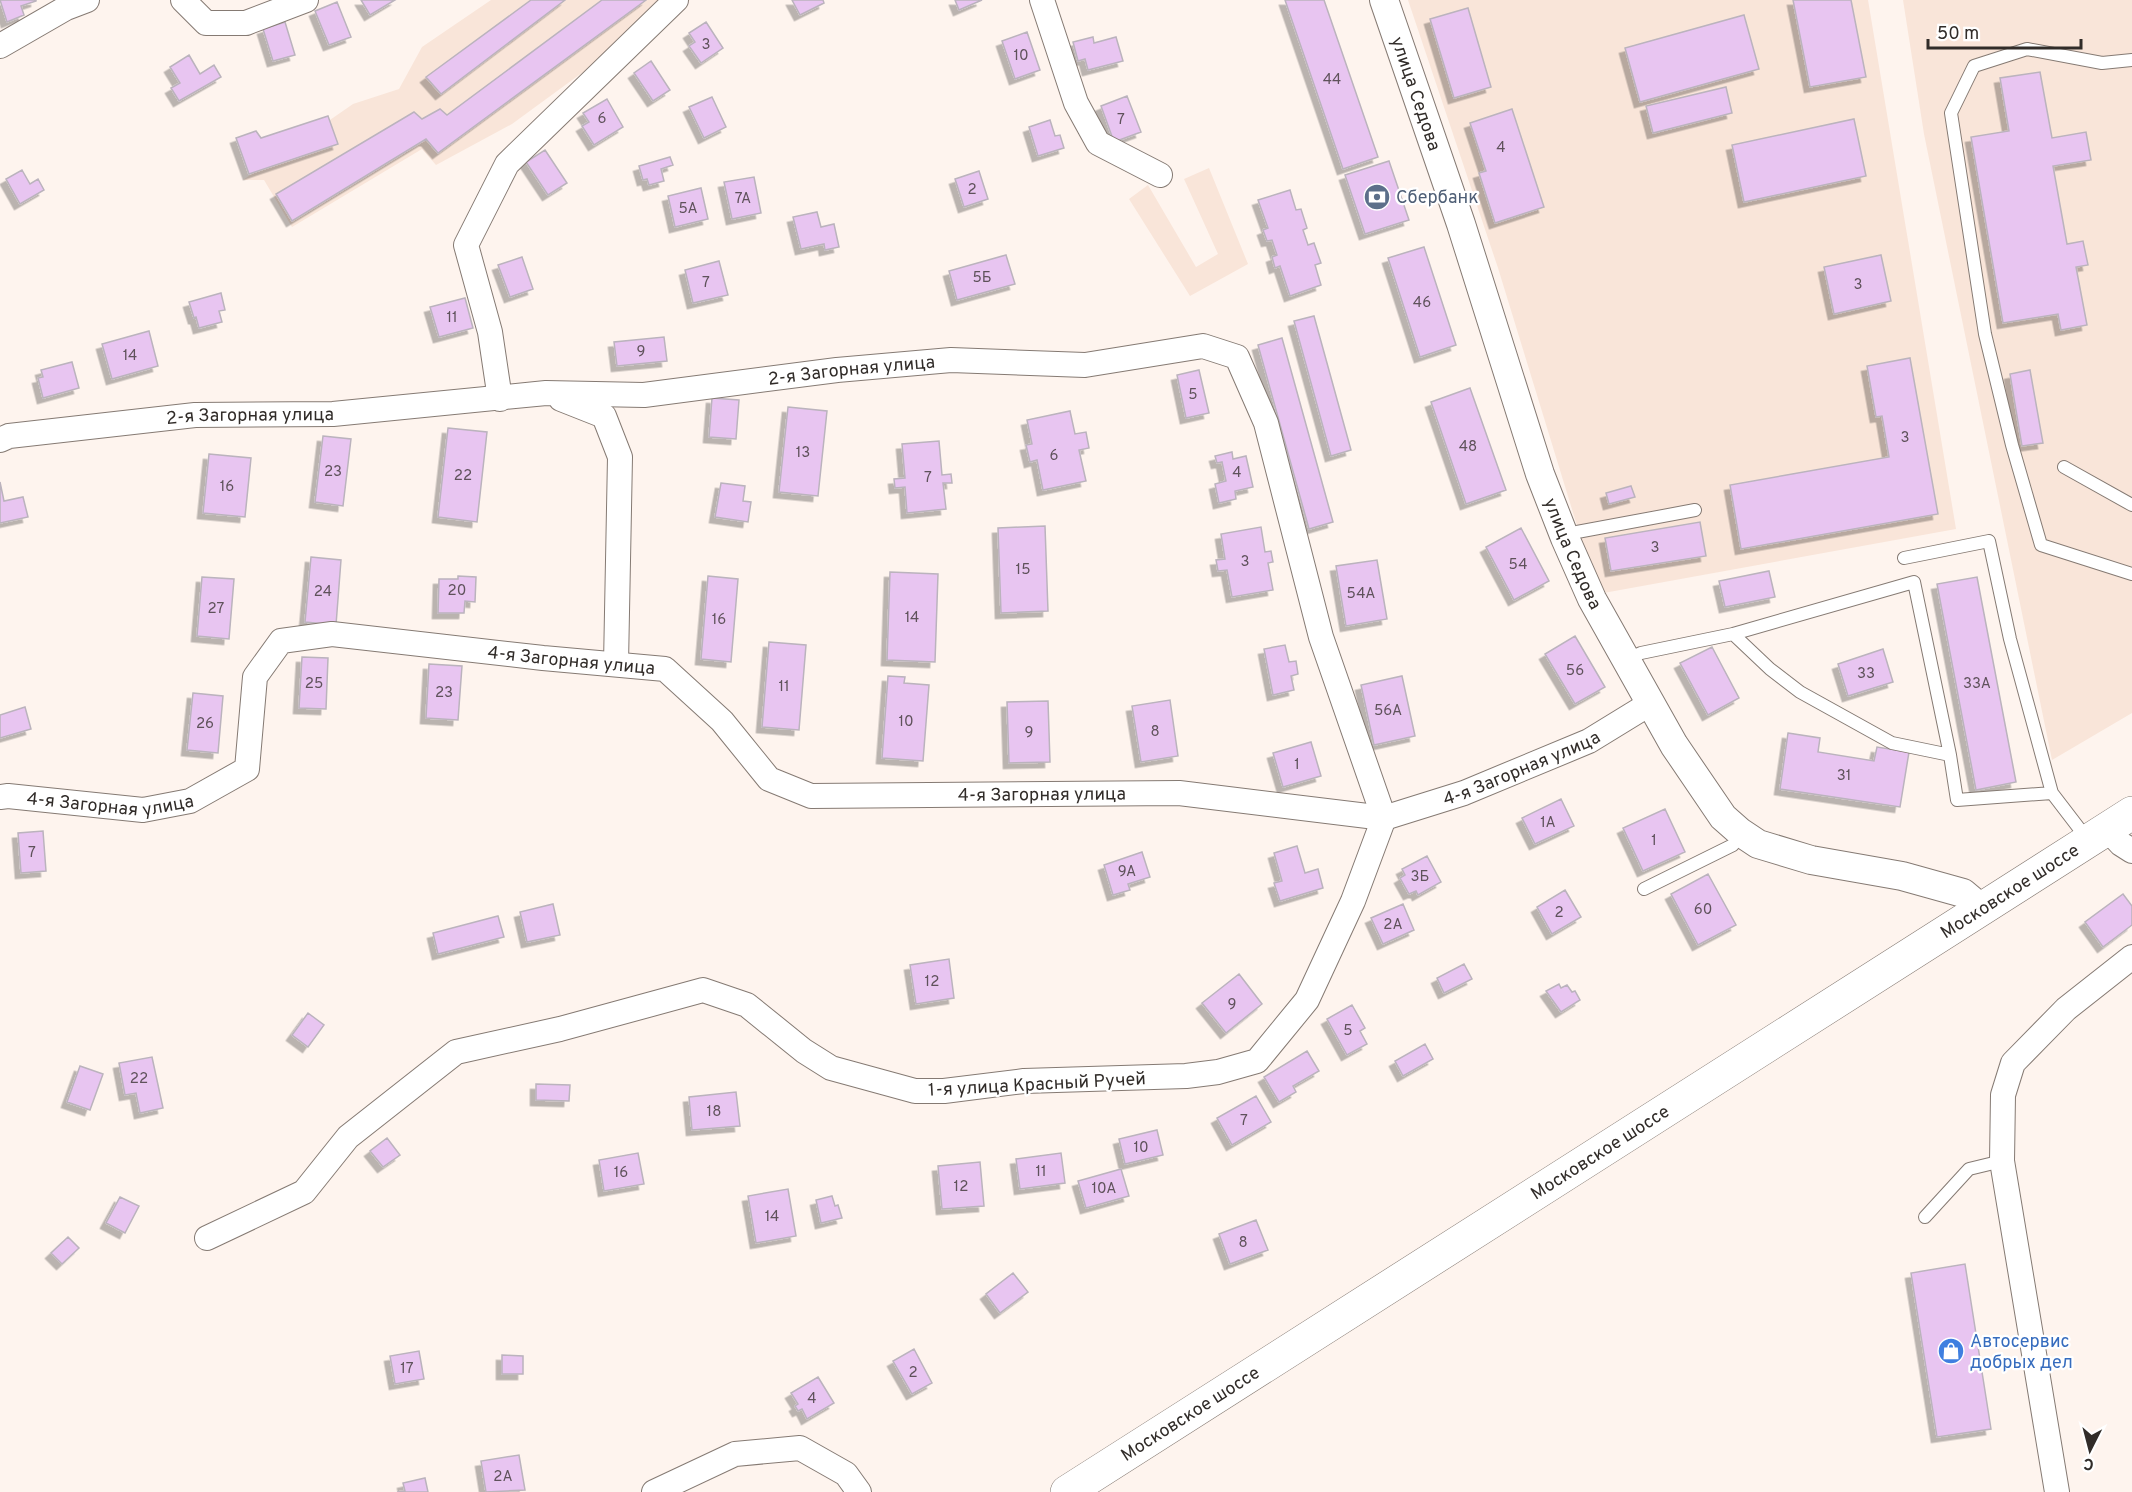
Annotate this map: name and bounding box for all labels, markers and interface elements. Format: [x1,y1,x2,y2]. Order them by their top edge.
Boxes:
scale bar [1928,12,2081,50]
text: 50 m [1937,23,1979,46]
street label: улица Седова [1384,34,1445,154]
house number: 3 [701,36,711,55]
house number: 10 [1013,47,1029,66]
house number: 44 [1323,71,1341,90]
house number: 6 [598,110,607,129]
house number: 7 [1117,111,1125,130]
house number: 4 [1496,139,1506,158]
house number: 2 [967,181,977,200]
bank icon: Сбербанк [1362,182,1392,212]
place label: Сбербанк [1396,187,1479,210]
house number: 7А [735,190,751,209]
house number: 5А [678,200,698,219]
house number: 5Б [972,269,992,288]
house number: 7 [702,274,710,293]
house number: 3 [1853,276,1863,295]
house number: 46 [1413,294,1431,313]
house number: 11 [446,309,458,328]
house number: 9 [637,343,645,362]
house number: 14 [123,347,137,366]
street label: 2-я Загорная улица [767,351,936,392]
house number: 5 [1188,386,1198,405]
street label: 2-я Загорная улица [165,404,334,431]
house number: 3 [1900,429,1910,448]
house number: 48 [1459,438,1477,457]
house number: 13 [796,444,810,463]
house number: 6 [1050,447,1059,466]
house number: 23 [324,463,342,482]
house number: 4 [1232,464,1242,483]
house number: 22 [454,467,472,486]
house number: 7 [924,469,932,488]
house number: 16 [220,478,234,497]
street label: улица Седова [1537,495,1606,614]
house number: 3 [1650,539,1660,558]
house number: 3 [1240,553,1250,572]
house number: 54 [1509,556,1527,575]
house number: 15 [1016,561,1030,580]
house number: 20 [448,582,466,601]
house number: 24 [314,583,332,602]
house number: 54А [1347,585,1375,604]
house number: 27 [208,600,225,619]
house number: 14 [905,609,919,628]
house number: 16 [712,611,726,630]
street label: 4-я Загорная улица [486,642,656,681]
house number: 56 [1566,662,1584,681]
house number: 33 [1857,665,1875,684]
house number: 25 [305,675,323,694]
house number: 33А [1963,675,1991,694]
house number: 11 [778,678,790,697]
house number: 23 [435,684,453,703]
house number: 56А [1374,702,1402,721]
house number: 10 [898,713,914,732]
house number: 26 [196,715,214,734]
house number: 8 [1150,723,1160,742]
house number: 9 [1025,724,1033,743]
street label: 4-я Загорная улица [1440,727,1605,812]
house number: 1 [1294,756,1300,775]
house number: 31 [1837,767,1851,786]
street label: 4-я Загорная улица [958,783,1126,808]
street label: 4-я Загорная улица [25,788,196,823]
house number: 1А [1540,814,1556,833]
house number: 1 [1651,832,1657,851]
street label: Московское шоссе [1937,839,2084,945]
house number: 7 [28,844,36,863]
house number: 9А [1118,863,1136,882]
house number: 3Б [1411,868,1429,887]
house number: 60 [1694,901,1712,920]
house number: 2 [1554,904,1564,923]
house number: 2А [1383,916,1403,935]
house number: 12 [925,973,939,992]
house number: 9 [1228,996,1236,1015]
house number: 5 [1343,1022,1353,1041]
street label: 1-я улица Красный Ручей [928,1068,1146,1103]
house number: 22 [130,1070,148,1089]
street label: Московское шоссе [1527,1101,1674,1206]
house number: 18 [707,1103,721,1122]
house number: 7 [1240,1112,1248,1131]
house number: 10 [1133,1139,1149,1158]
house number: 11 [1035,1163,1047,1182]
house number: 16 [614,1164,628,1183]
house number: 12 [954,1178,968,1197]
house number: 10А [1092,1180,1116,1199]
house number: 14 [765,1208,779,1227]
house number: 8 [1238,1234,1248,1253]
place label: Автосервис добрых дел [1970,1331,2073,1375]
shop icon: Автосервис добрых дел [1936,1336,1966,1366]
house number: 17 [400,1360,414,1379]
street label: Московское шоссе [1117,1362,1265,1468]
house number: 2 [908,1364,918,1383]
house number: 4 [807,1390,817,1409]
north arrow [2060,1420,2120,1480]
text: С [2083,1452,2095,1473]
house number: 2А [493,1468,513,1487]

